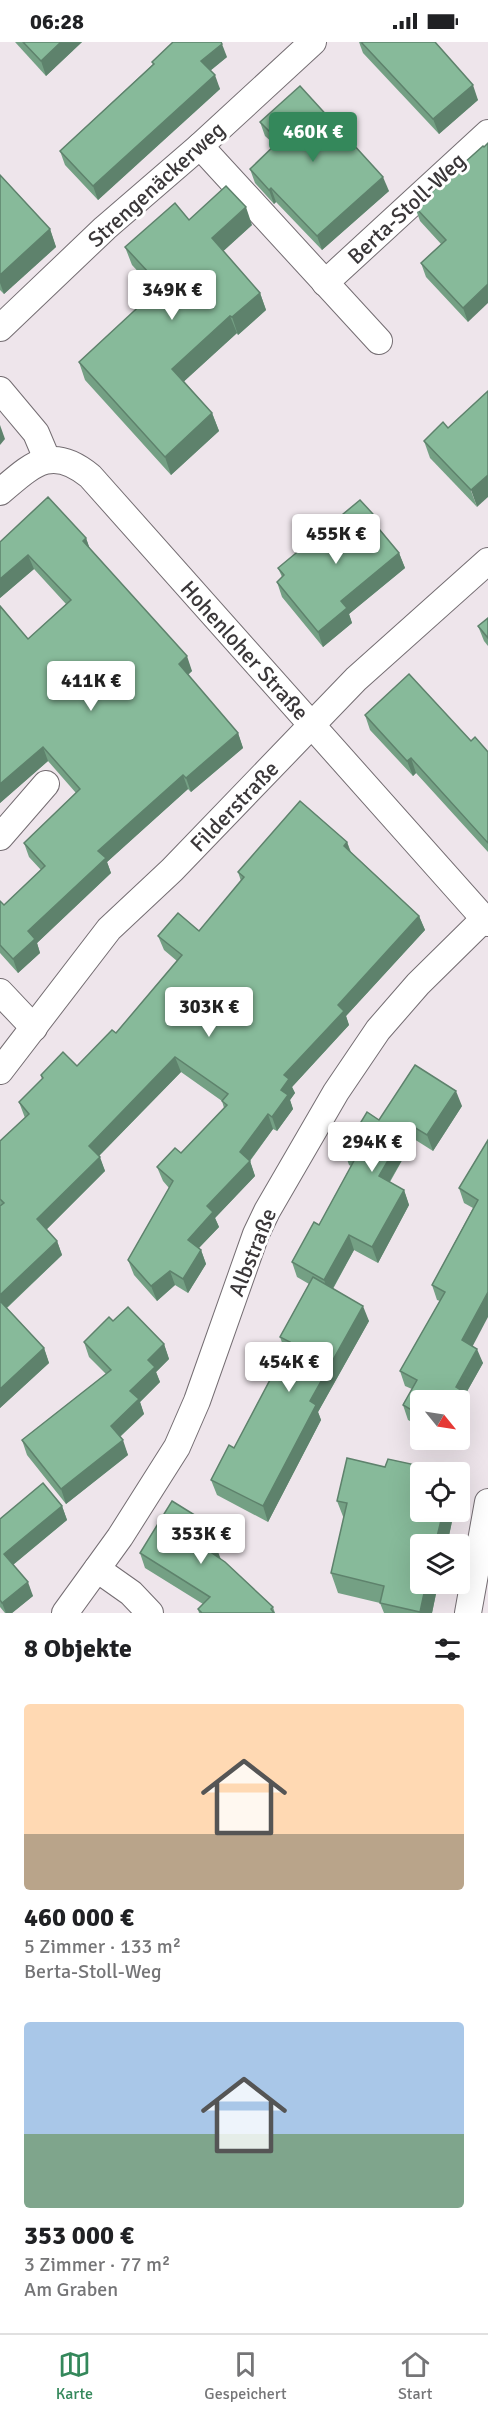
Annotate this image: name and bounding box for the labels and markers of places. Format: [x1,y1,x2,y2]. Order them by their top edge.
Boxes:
pin: 460K € [264,112,362,163]
pin: 349K € [123,270,221,321]
pin: 455K € [287,514,385,565]
pin: 411K € [42,661,140,712]
pin: 303K € [160,987,258,1038]
pin: 294K € [323,1122,421,1173]
pin: 454K € [240,1342,338,1393]
pin: 353K € [152,1514,250,1565]

